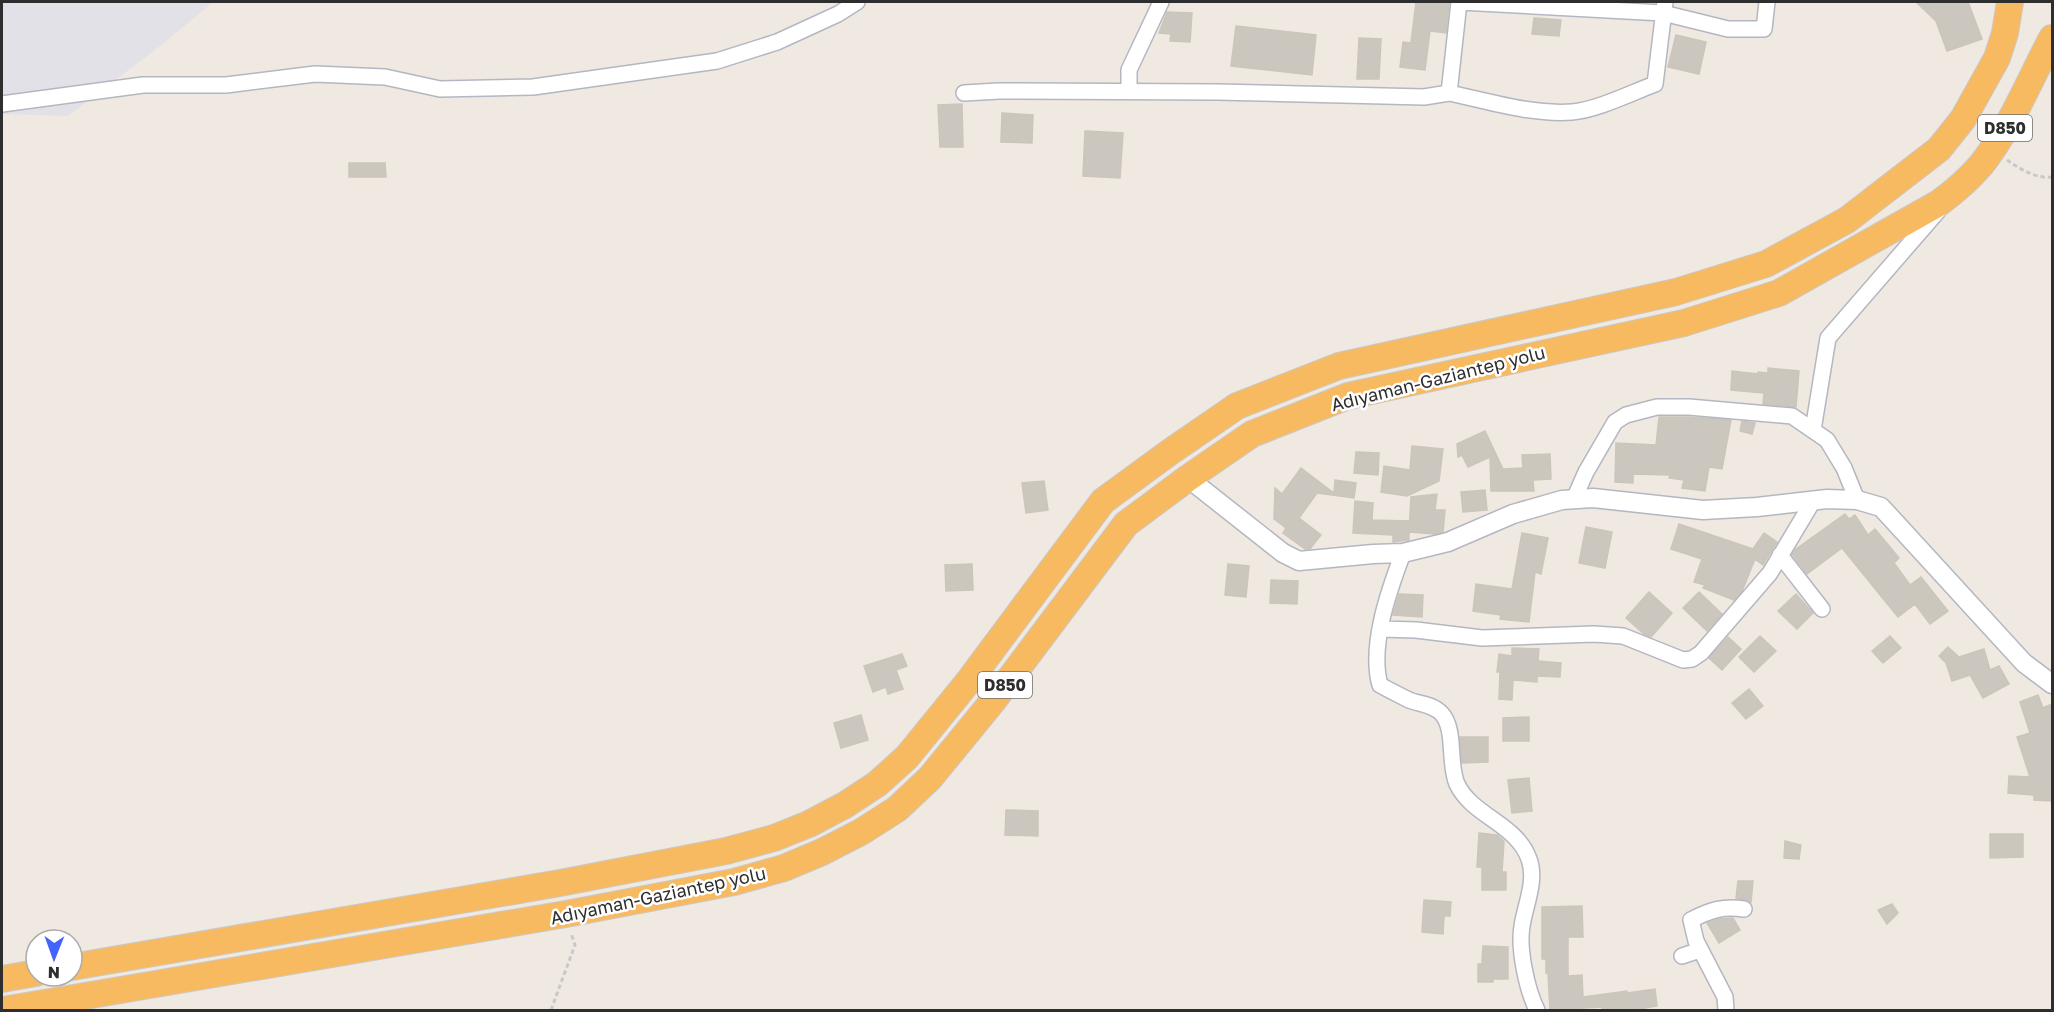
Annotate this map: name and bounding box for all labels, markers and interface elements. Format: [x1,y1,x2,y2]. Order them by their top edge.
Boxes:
road number: D850 [1978,115,2032,141]
street label: Adıyaman-Gaziantep yolu [1329,341,1547,415]
road number: D850 [978,672,1032,698]
street label: Adıyaman-Gaziantep yolu [548,861,768,929]
north arrow [24,928,84,988]
text: N [47,963,60,983]

